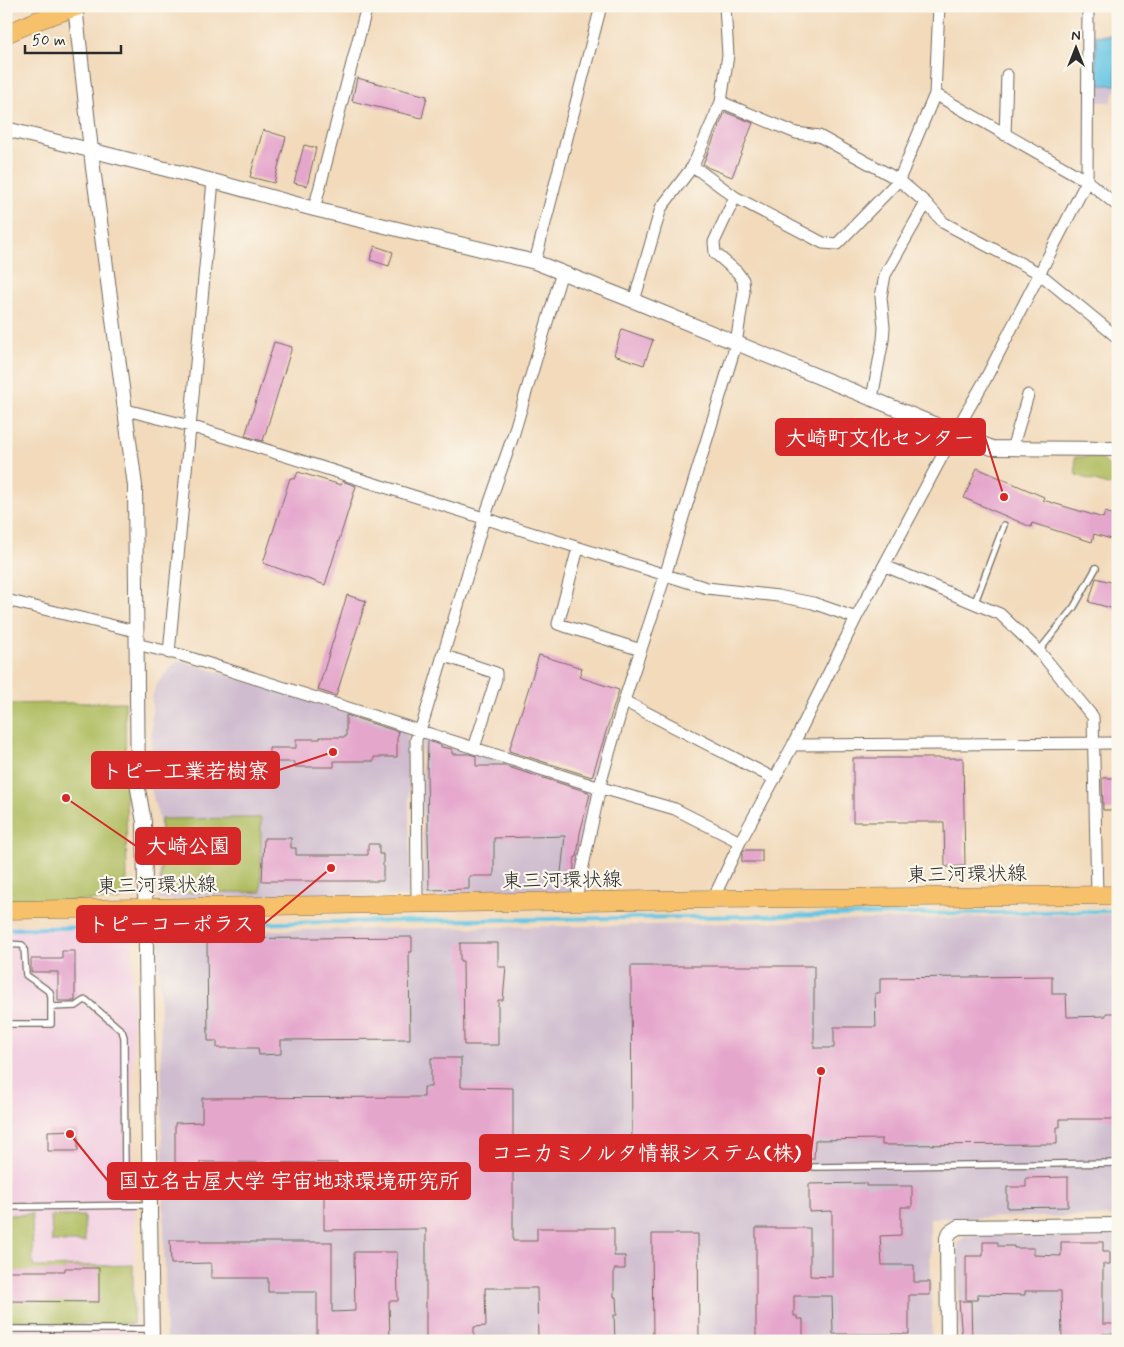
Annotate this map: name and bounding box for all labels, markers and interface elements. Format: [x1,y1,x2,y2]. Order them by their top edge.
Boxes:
scale bar [25,22,121,54]
north arrow [1052,22,1102,72]
text: N [1071,27,1081,45]
text: 50 m [32,31,66,51]
callout: 大崎町文化センター [776,419,985,455]
text: 大崎町文化センター [786,425,975,453]
callout: トピー工業若樹寮 [92,752,279,788]
text: トピー工業若樹寮 [101,758,269,786]
callout: 大崎公園 [136,828,240,864]
text: 大崎公園 [146,833,230,861]
street label: 東三河環状線 [907,860,1027,890]
street label: 東三河環状線 [502,866,622,896]
street label: 東三河環状線 [97,871,217,901]
callout: トピーコーポラス [77,906,264,942]
text: トピーコーポラス [88,911,254,939]
callout: コニカミノルタ情報システム(株) [480,1135,811,1171]
text: コニカミノルタ情報システム(株) [491,1140,802,1168]
callout: 国立名古屋大学 宇宙地球環境研究所 [108,1163,470,1199]
text: 国立名古屋大学 宇宙地球環境研究所 [118,1168,460,1196]

